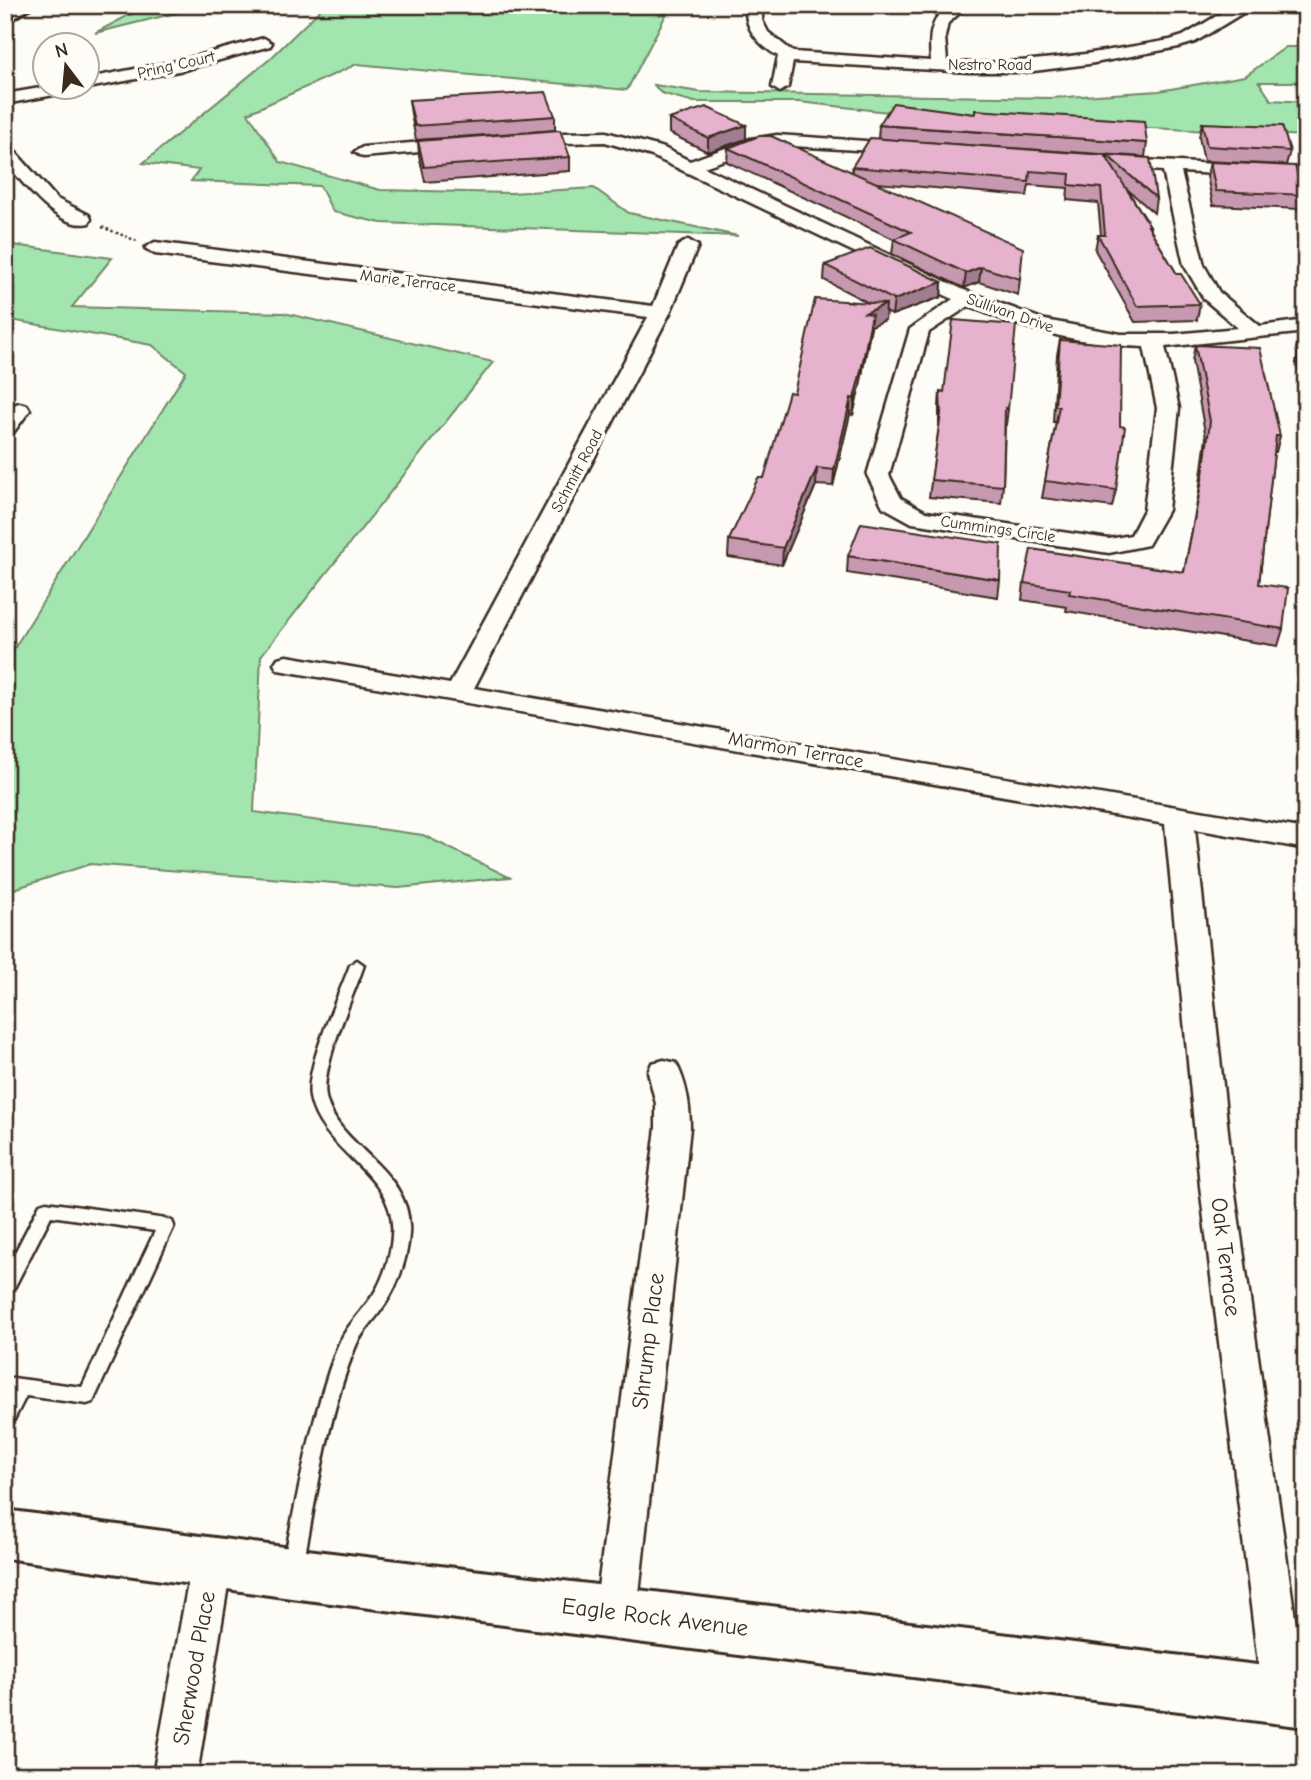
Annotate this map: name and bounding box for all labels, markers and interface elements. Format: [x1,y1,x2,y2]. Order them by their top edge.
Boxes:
north arrow [32,32,102,102]
text: N [53,38,71,63]
street label: Pring Court [135,47,217,83]
street label: Nestro Road [948,56,1032,74]
street label: Marie Terrace [359,266,457,296]
street label: Sullivan Drive [964,290,1056,336]
street label: Schmitt Road [548,427,606,515]
street label: Cummings Circle [939,512,1057,546]
street label: Marmon Terrace [727,727,865,773]
street label: Oak Terrace [1205,1196,1247,1318]
street label: Shrump Place [626,1271,670,1411]
street label: Sherwood Place [167,1589,221,1747]
street label: Eagle Rock Avenue [560,1592,750,1642]

